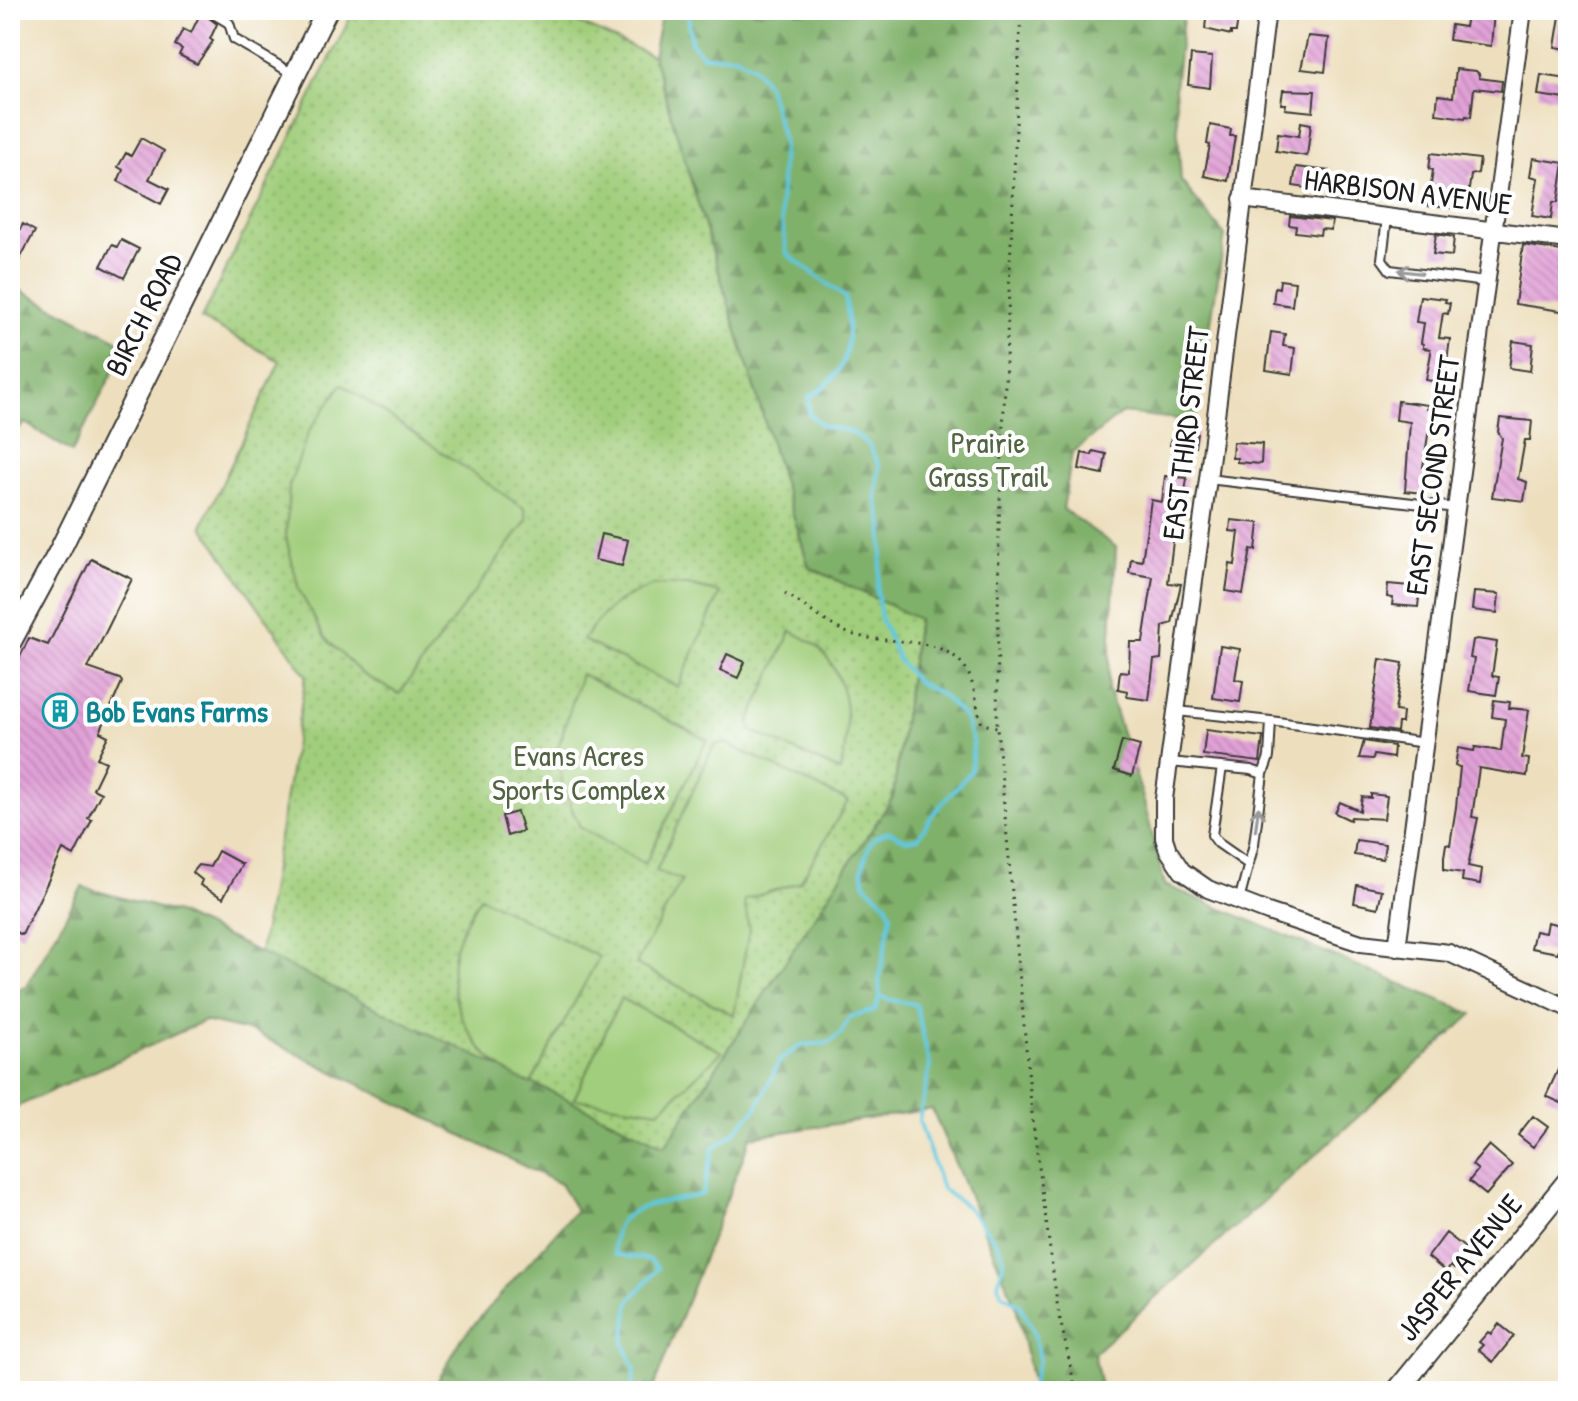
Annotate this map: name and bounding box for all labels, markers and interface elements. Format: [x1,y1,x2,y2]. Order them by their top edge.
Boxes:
street label: HARBISON AVENUE [1302,158,1514,224]
street label: BIRCH ROAD [95,245,191,382]
one-way arrow [1397,265,1424,280]
street label: EAST THIRD STREET [1152,323,1218,542]
street label: EAST SECOND STREET [1395,352,1469,598]
park label: Prairie Grass Trail [928,422,1048,496]
place label: Bob Evans Farms [86,691,269,731]
building icon: Bob Evans Farms [41,692,79,730]
park label: Evans Acres Sports Complex [492,735,666,809]
one-way arrow [1250,807,1265,832]
street label: JASPER AVENUE [1387,1185,1531,1349]

